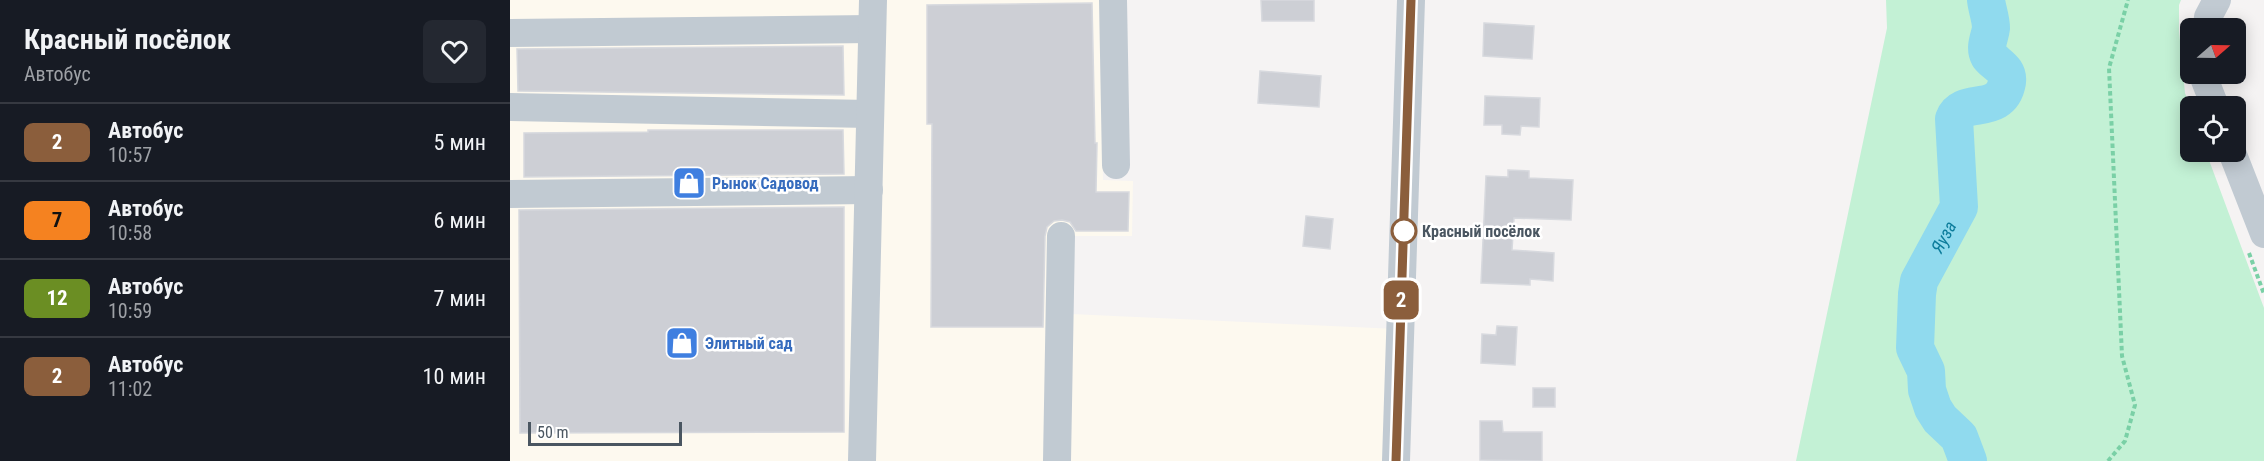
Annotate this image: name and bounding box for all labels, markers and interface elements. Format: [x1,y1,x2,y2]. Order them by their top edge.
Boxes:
north arrow [2180,18,2246,84]
map controls [2180,18,2246,162]
button: heart [423,20,486,83]
text: Красный посёлок [24,23,231,56]
text: Автобус [24,62,91,86]
button: locate [2180,96,2246,162]
text: Автобус [108,118,183,143]
text: 2 [52,130,62,154]
text: 5 мин [433,130,486,155]
text: 10:57 [108,143,152,167]
shop icon: Рынок Садовод [671,165,707,201]
place label: Рынок Садовод [712,174,819,193]
text: Автобус [108,196,183,221]
text: 7 [52,208,62,232]
text: 6 мин [433,208,486,233]
water label: Яуза [1925,217,1960,257]
marker: Красный посёлок [1391,218,1417,244]
text: 10:58 [108,221,152,245]
place label: Красный посёлок [1422,222,1540,241]
text: Автобус [108,274,183,299]
line badge: 2 [1382,280,1420,320]
text: 12 [46,286,68,310]
text: 7 мин [433,286,486,311]
text: 2 [1396,288,1406,312]
text: 10:59 [108,299,152,323]
shop icon: Элитный сад [664,325,700,361]
place label: Элитный сад [705,334,792,353]
text: Автобус [108,352,183,377]
text: 2 [52,364,62,388]
text: 10 мин [423,364,486,389]
text: 11:02 [108,377,152,401]
scale bar [528,419,682,446]
text: 50 m [537,423,569,442]

